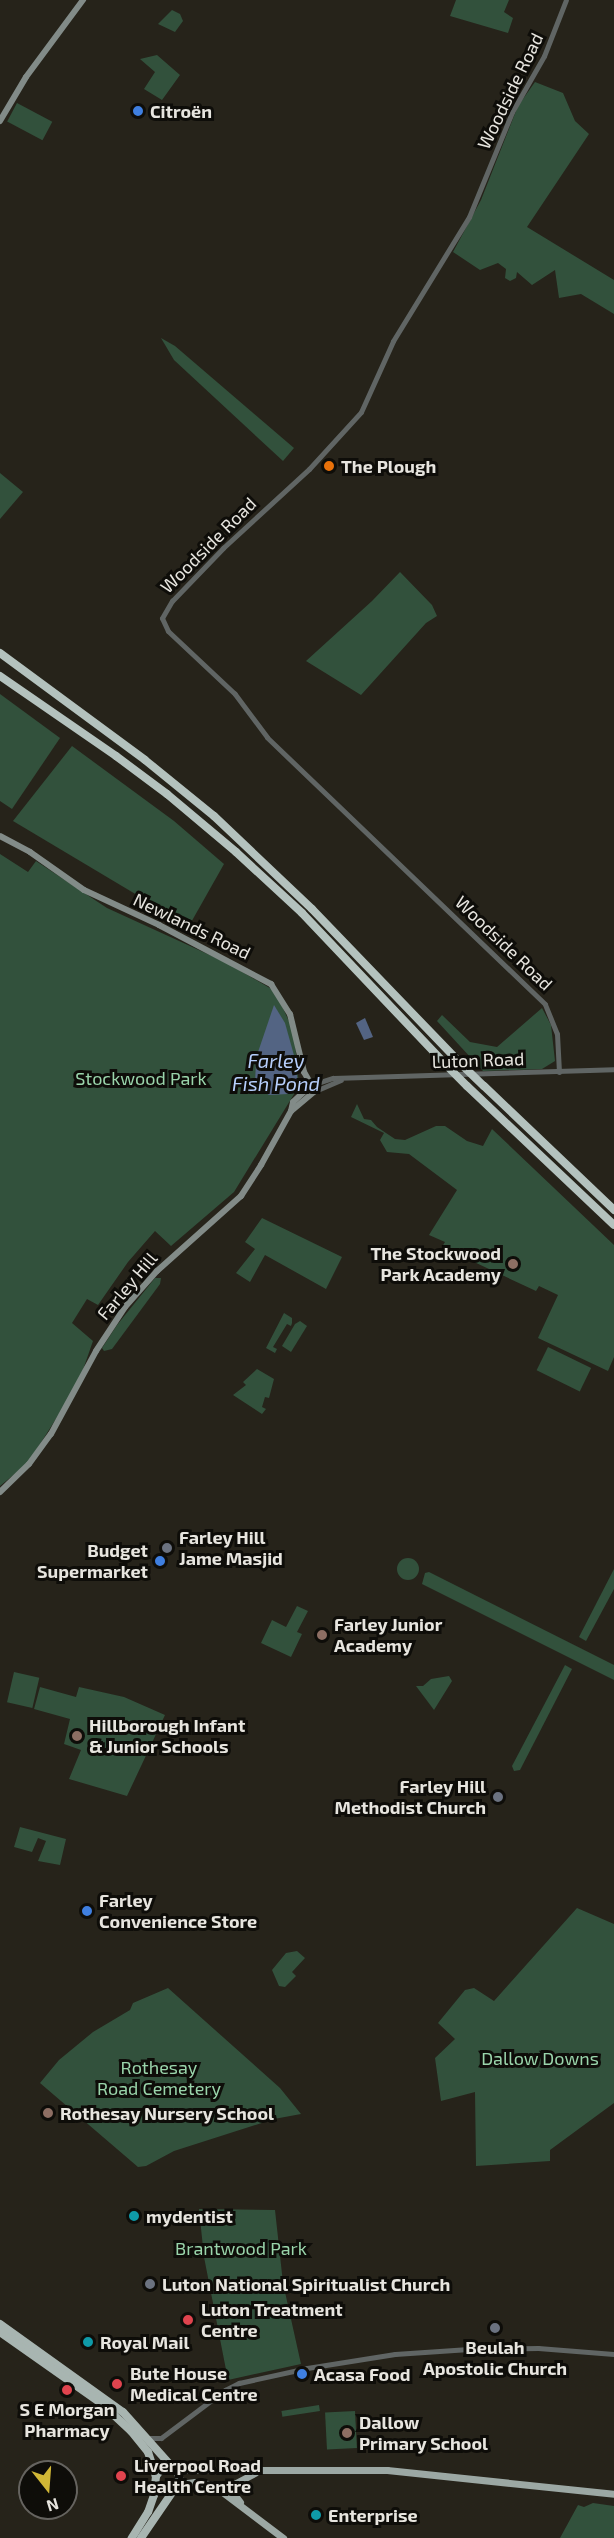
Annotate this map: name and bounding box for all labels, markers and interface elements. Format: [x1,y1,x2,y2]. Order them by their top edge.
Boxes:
street label: Woodside Road [473,29,547,153]
place label: Citroën [150,100,212,122]
marker: Citroën [131,104,145,118]
place label: The Plough [341,455,436,477]
marker: The Plough [322,459,336,473]
street label: Woodside Road [156,493,260,597]
street label: Newlands Road [130,888,254,964]
street label: Woodside Road [451,891,557,995]
street label: Luton Road [431,1048,525,1072]
water label: Farley Fish Pond [232,1049,320,1096]
park label: Stockwood Park [75,1067,207,1089]
place label: The Stockwood Park Academy [370,1243,501,1286]
street label: Farley Hill [92,1248,162,1324]
marker: The Stockwood Park Academy [506,1257,520,1271]
place label: Farley Hill Jame Masjid [179,1527,283,1570]
place label: Budget Supermarket [37,1540,148,1582]
marker: Farley Hill Jame Masjid [160,1541,174,1555]
marker: Budget Supermarket [153,1554,167,1568]
place label: Farley Junior Academy [334,1614,443,1656]
marker: Farley Junior Academy [315,1628,329,1642]
place label: Hillborough Infant & Junior Schools [89,1715,245,1758]
marker: Hillborough Infant & Junior Schools [70,1729,84,1743]
place label: Farley Hill Methodist Church [334,1776,486,1818]
marker: Farley Hill Methodist Church [491,1790,505,1804]
place label: Farley Convenience Store [99,1890,257,1932]
marker: Farley Convenience Store [80,1904,94,1918]
park label: Dallow Downs [481,2047,599,2069]
park label: Rothesay Road Cemetery [97,2057,221,2100]
place label: Rothesay Nursery School [60,2102,275,2124]
marker: Rothesay Nursery School [41,2106,55,2120]
place label: mydentist [146,2205,233,2227]
marker: mydentist [127,2209,141,2223]
park label: Brantwood Park [175,2237,307,2259]
place label: Luton National Spiritualist Church [162,2273,451,2295]
marker: Luton National Spiritualist Church [143,2277,157,2291]
place label: Luton Treatment Centre [201,2299,343,2342]
marker: Luton Treatment Centre [179,2311,197,2329]
marker: Beulah Apostolic Church [488,2321,502,2335]
place label: Royal Mail [100,2331,190,2353]
marker: Royal Mail [81,2335,95,2349]
place label: Beulah Apostolic Church [423,2337,567,2380]
place label: Bute House Medical Centre [130,2363,258,2406]
place label: Acasa Food [314,2363,411,2385]
marker: Acasa Food [295,2367,309,2381]
marker: Bute House Medical Centre [108,2375,126,2393]
marker: S E Morgan Pharmacy [60,2383,74,2397]
place label: S E Morgan Pharmacy [20,2399,114,2442]
place label: Dallow Primary School [359,2412,488,2454]
marker: Dallow Primary School [340,2426,354,2440]
place label: Liverpool Road Health Centre [134,2455,261,2498]
north arrow [18,2460,78,2520]
marker: Liverpool Road Health Centre [112,2467,130,2485]
text: N [45,2495,61,2517]
place label: Enterprise [328,2504,418,2526]
marker: Enterprise [309,2508,323,2522]

